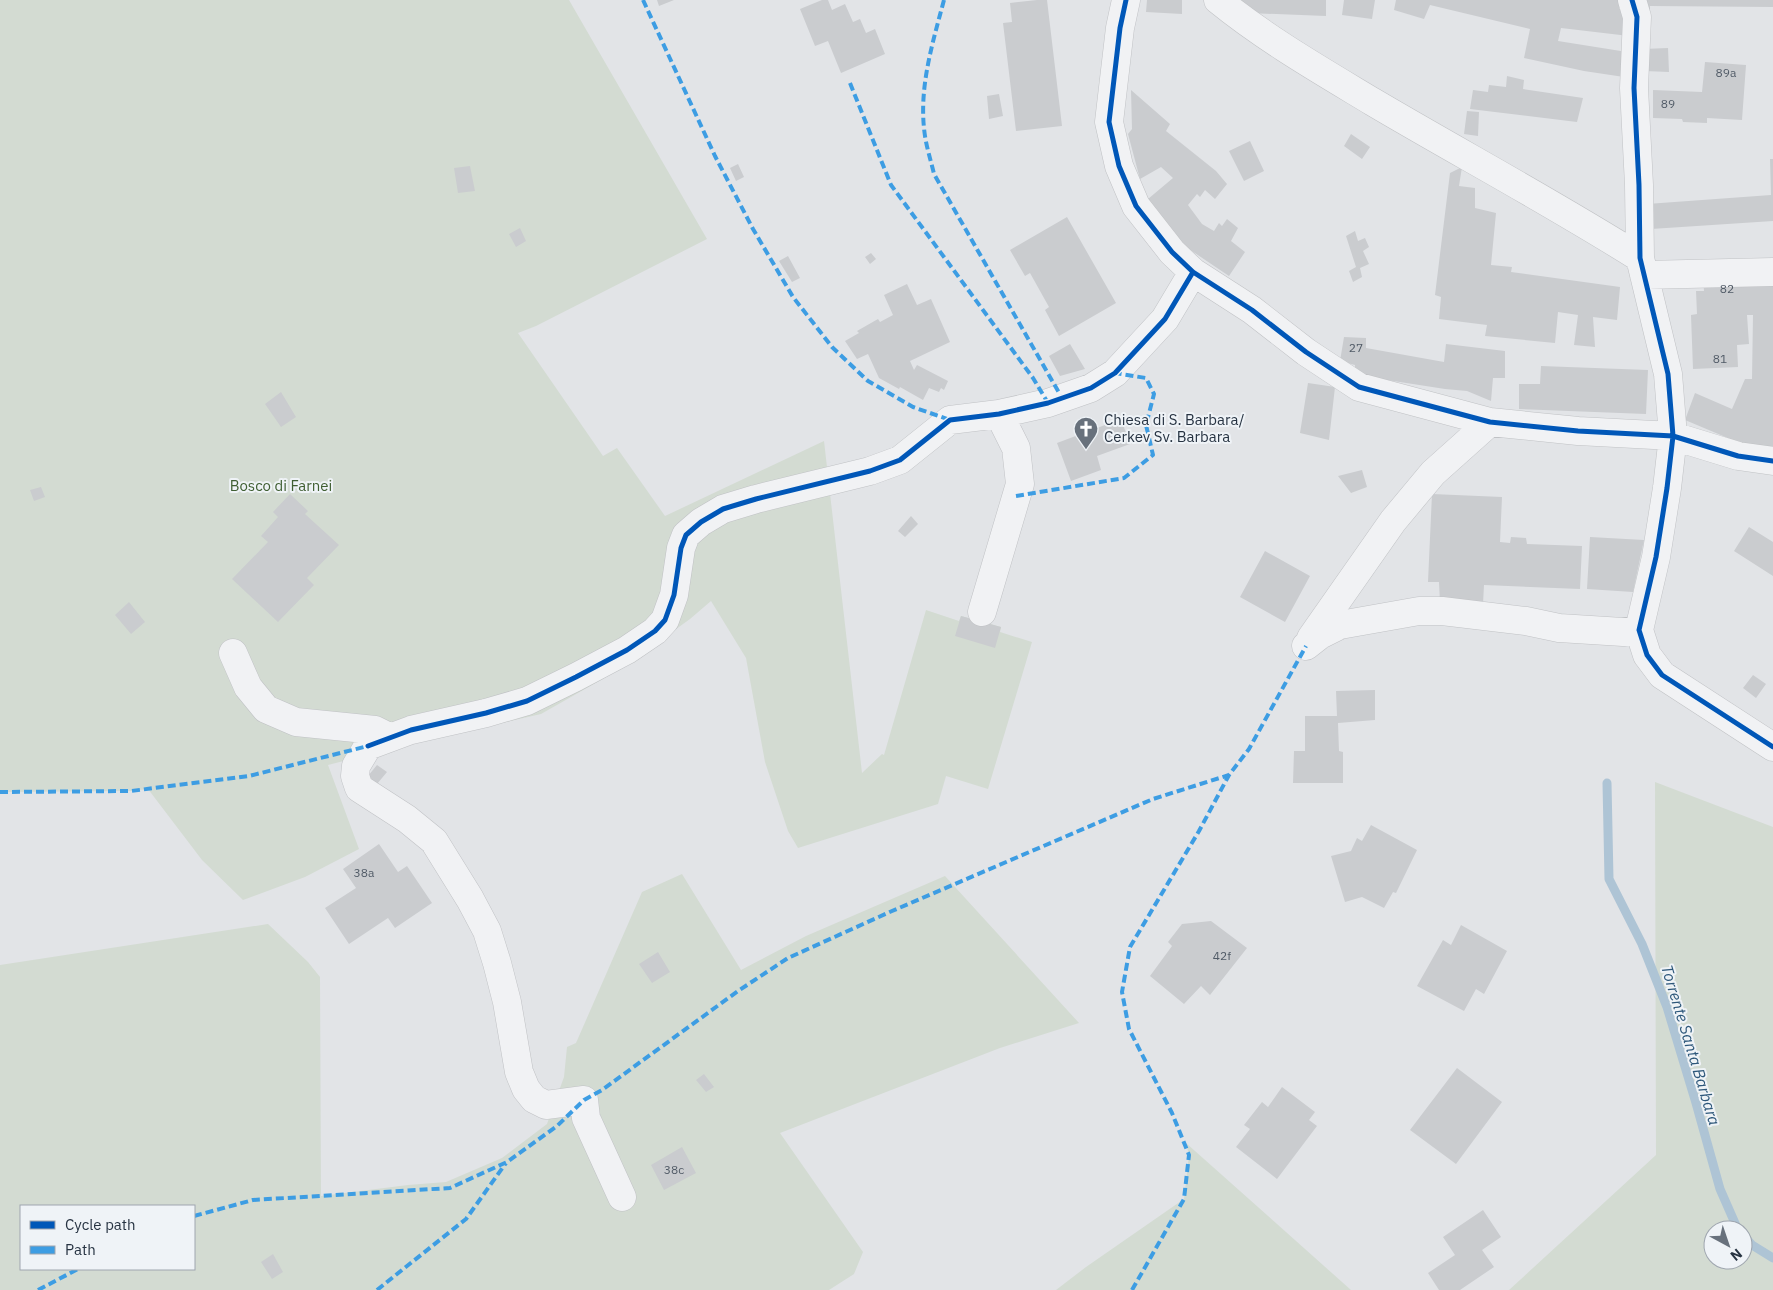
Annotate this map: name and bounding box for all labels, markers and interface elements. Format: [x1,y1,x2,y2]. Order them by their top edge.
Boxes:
house number: 89a [1716,65,1737,80]
house number: 89 [1661,96,1675,111]
house number: 82 [1720,281,1734,296]
house number: 27 [1349,340,1363,355]
house number: 81 [1713,351,1727,366]
place label: Chiesa di S. Barbara/ Cerkev Sv. Barbara [1104,410,1245,446]
church icon: Chiesa di S. Barbara/ Cerkev Sv. Barbara [1073,416,1099,450]
park label: Bosco di Farnei [230,476,332,495]
house number: 38a [354,865,375,880]
house number: 42f [1213,948,1231,963]
water label: Torrente Santa Barbara [1657,962,1725,1128]
house number: 38c [664,1162,684,1177]
legend [20,1205,195,1270]
text: Cycle path [65,1215,136,1234]
north arrow [1703,1220,1753,1270]
text: Path [65,1240,96,1259]
text: N [1727,1245,1746,1265]

